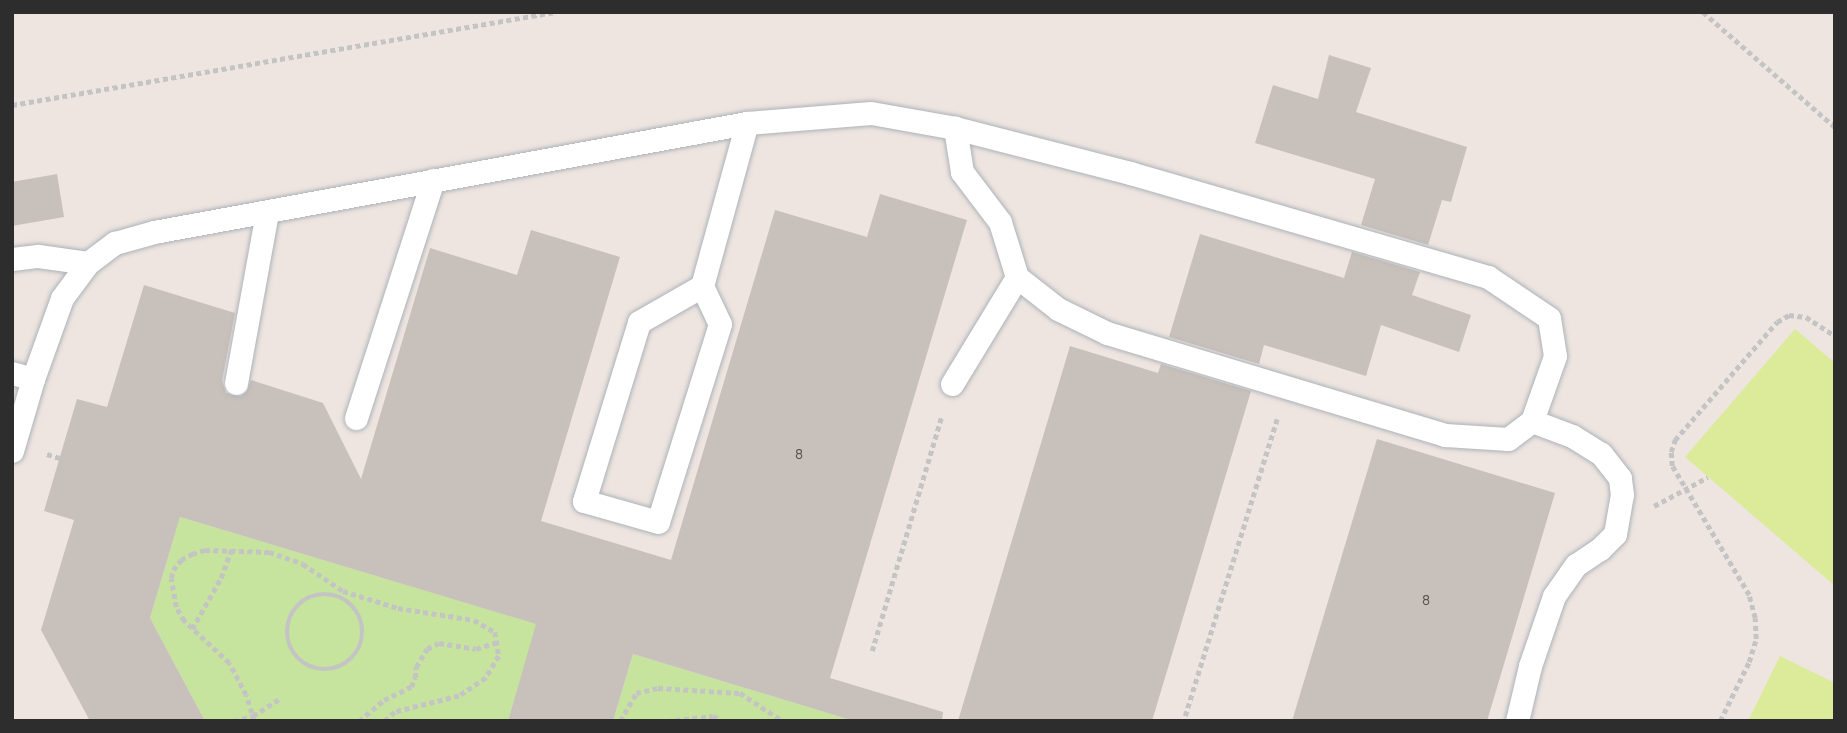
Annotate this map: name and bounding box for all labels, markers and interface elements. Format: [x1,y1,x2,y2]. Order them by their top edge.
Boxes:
house number: 8 [795,446,803,462]
house number: 8 [1422,592,1430,608]

